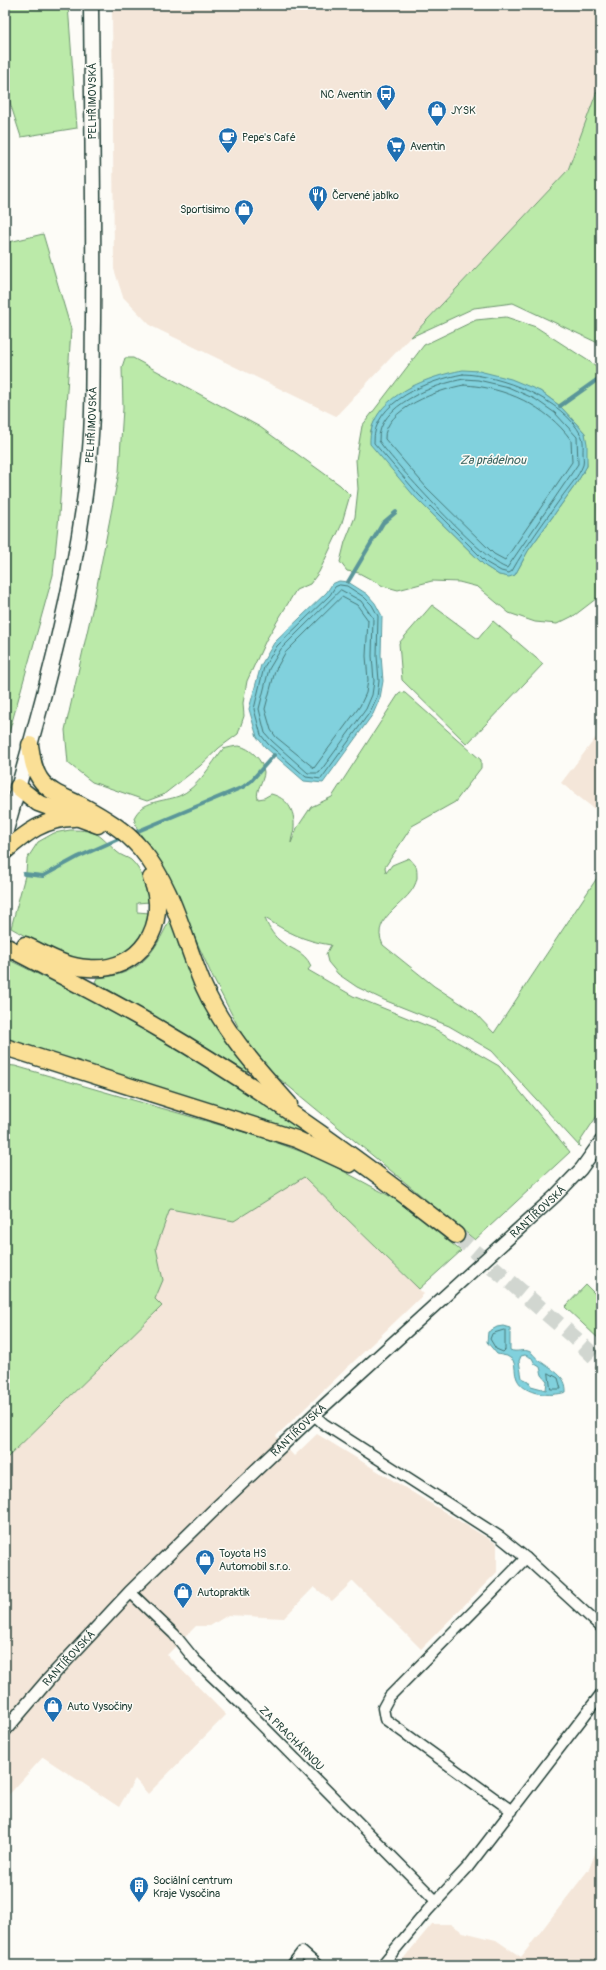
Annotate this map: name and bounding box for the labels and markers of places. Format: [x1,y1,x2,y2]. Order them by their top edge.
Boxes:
bus stop icon: NC Aventin [375,83,397,111]
place label: NC Aventin [320,88,372,101]
shop icon: JYSK [426,99,448,127]
place label: JYSK [451,104,476,117]
cafe icon: Pepe's Café [217,126,239,154]
place label: Pepe's Café [242,131,296,144]
supermarket icon: Aventin [385,135,407,163]
place label: Aventin [410,140,445,153]
restaurant icon: Červené jablko [307,184,329,212]
place label: Červené jablko [332,189,399,202]
shop icon: Sportisimo [233,198,255,226]
place label: Sportisimo [180,203,230,216]
place label: Toyota HS Automobil s.r.o. [219,1547,291,1573]
shop icon: Toyota HS Automobil s.r.o. [194,1548,216,1576]
shop icon: Autopraktik [172,1581,194,1609]
place label: Autopraktik [197,1586,250,1599]
shop icon: Auto Vysočiny [42,1695,64,1723]
place label: Auto Vysočiny [67,1700,133,1713]
place label: Sociální centrum Kraje Vysočina [153,1874,233,1900]
building icon: Sociální centrum Kraje Vysočina [128,1875,150,1903]

